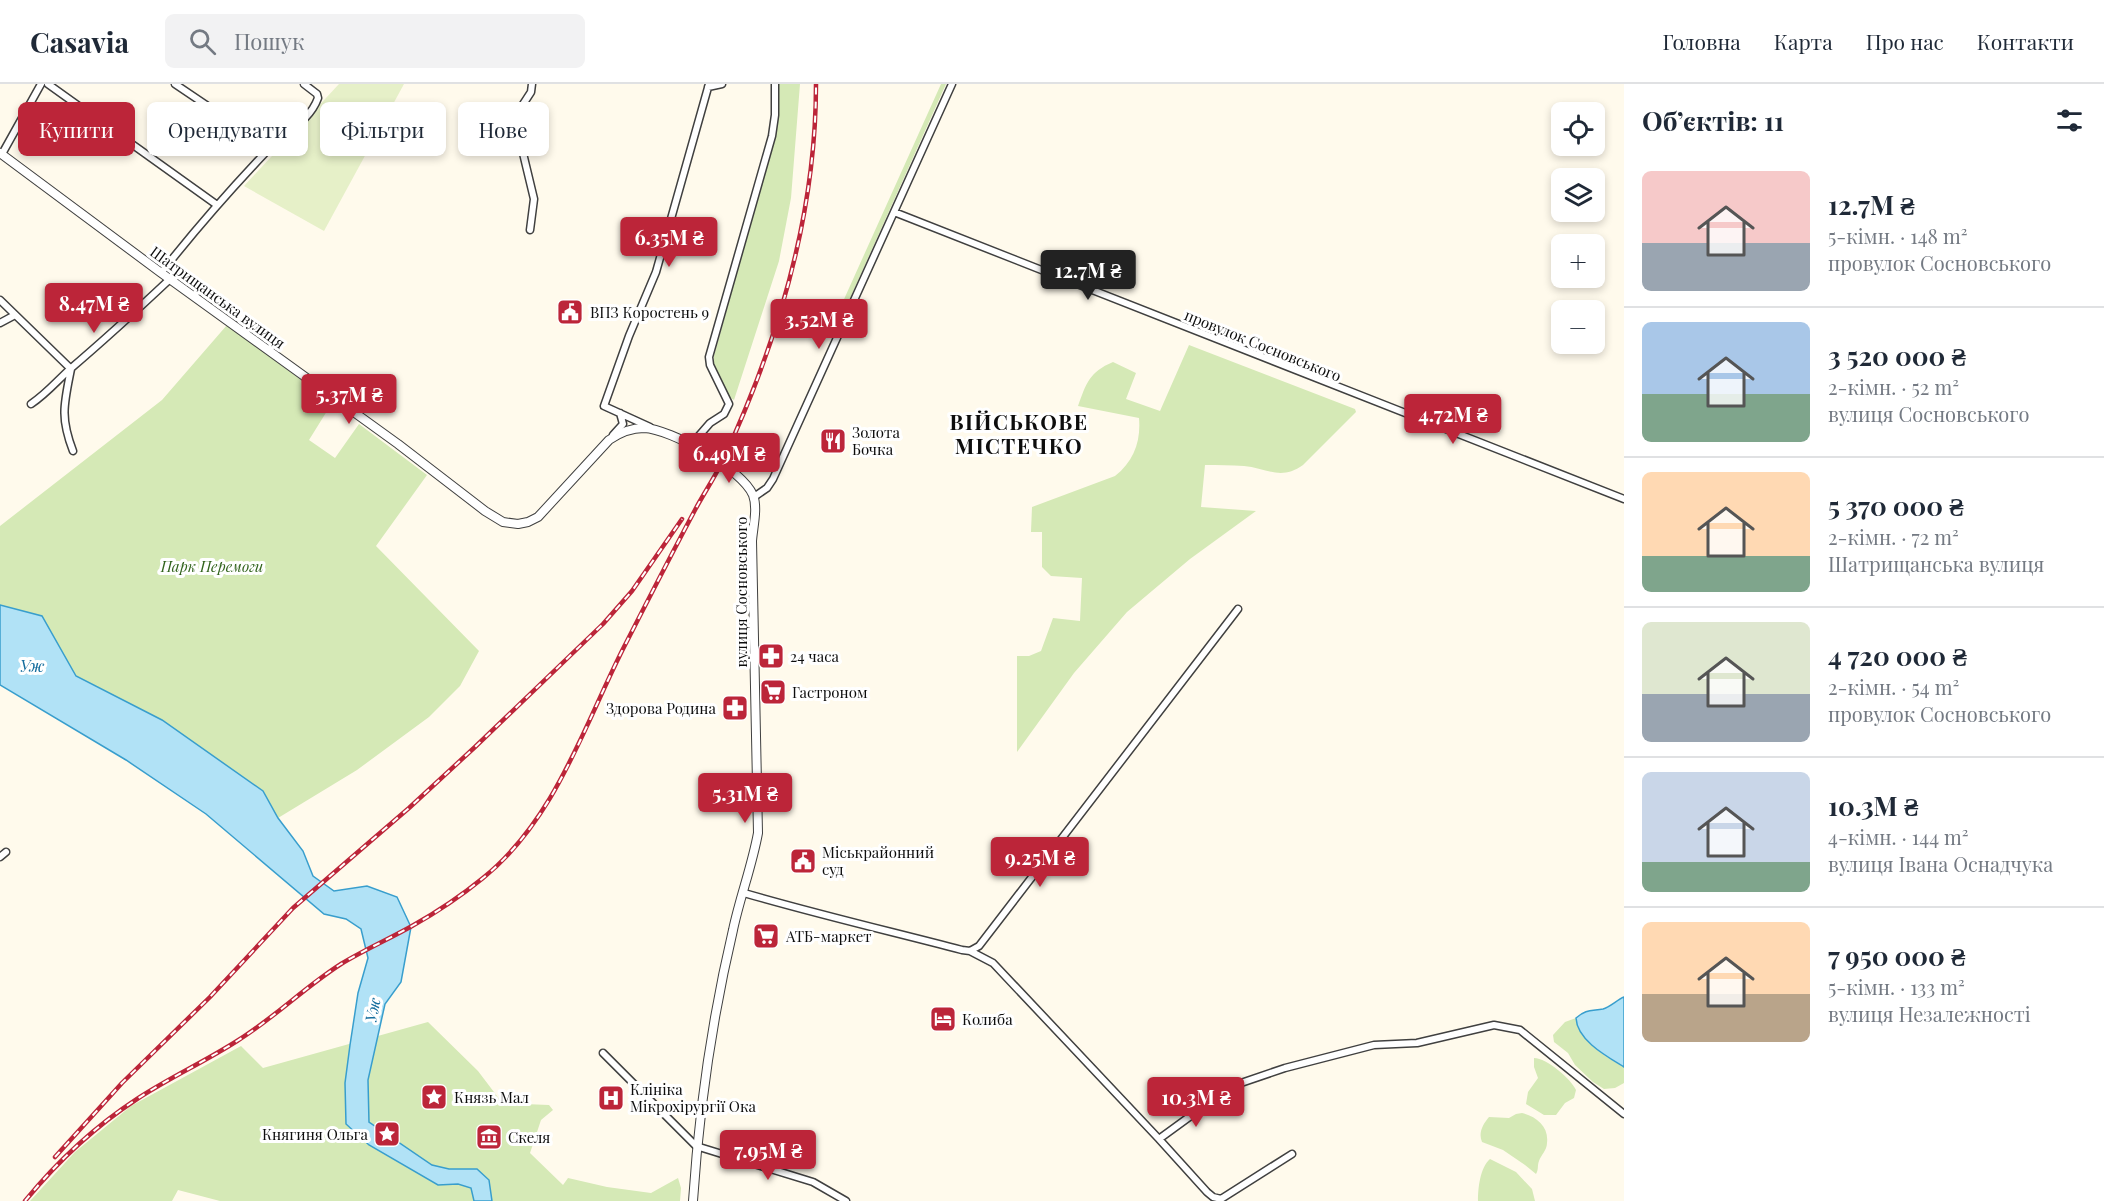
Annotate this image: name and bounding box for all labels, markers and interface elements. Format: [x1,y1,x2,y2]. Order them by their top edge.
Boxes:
search box [165,14,585,68]
text: Casavia [30,23,129,60]
icon: search [186,25,219,58]
text: Пошук [234,26,305,56]
text: Головна [1662,27,1741,55]
text: Карта [1774,27,1833,55]
text: Про нас [1866,27,1944,55]
text: Контакти [1977,27,2074,55]
chip: Купити [18,102,135,156]
chip: Орендувати [147,102,308,156]
chip: Фільтри [320,102,446,156]
chip: Нове [458,102,549,156]
map controls [1551,102,1605,354]
button: locate [1551,102,1605,156]
text: Об’єктів: 11 [1642,103,1784,138]
icon: filters [2053,104,2086,137]
button: layers [1551,168,1605,222]
text: 12.7M ₴ [1828,187,1915,222]
icon: home [1690,195,1762,267]
pin: 6.35M ₴ [614,217,724,268]
text: 5-кімн. · 148 m² [1828,222,1967,249]
text: 6.35M ₴ [634,223,704,250]
button: + [1551,234,1605,288]
street label: Шатрищанська вулиця [147,241,289,353]
text: провулок Сосновського [1828,249,2051,276]
pin: 12.7M ₴ [1033,250,1143,301]
text: 12.7M ₴ [1055,256,1121,283]
pin: 8.47M ₴ [39,283,149,334]
text: 8.47M ₴ [59,289,129,316]
public building icon: ВПЗ Коростень 9 [555,297,585,327]
pin: 3.52M ₴ [764,299,874,350]
button: − [1551,300,1605,354]
place label: ВПЗ Коростень 9 [590,302,709,322]
street label: провулок Сосновського [1182,304,1344,386]
text: 3.52M ₴ [785,305,853,332]
text: 3 520 000 ₴ [1828,338,1966,373]
icon: home [1690,346,1762,418]
text: 2-кімн. · 52 m² [1828,373,1959,400]
pin: 5.37M ₴ [294,374,404,425]
text: 5.37M ₴ [315,380,383,407]
pin: 4.72M ₴ [1398,394,1508,445]
text: 4.72M ₴ [1418,400,1488,427]
text: вулиця Сосновського [1828,400,2030,427]
district label: ВІЙСЬКОВЕ МІСТЕЧКО [949,407,1089,459]
place label: Золота Бочка [852,422,900,459]
restaurant icon: Золота Бочка [818,426,848,456]
pin: 6.49M ₴ [674,433,784,484]
text: 6.49M ₴ [693,439,765,466]
text: 5 370 000 ₴ [1828,488,1964,523]
icon: home [1690,496,1762,568]
street label: вулиця Сосновського [731,516,751,668]
text: 2-кімн. · 72 m² [1828,523,1959,550]
text: Шатрищанська вулиця [1828,550,2044,577]
park label: Парк Перемоги [160,556,263,576]
text: 4 720 000 ₴ [1828,638,1967,673]
pharmacy icon: 24 часа [756,641,786,671]
place label: 24 часа [790,646,840,666]
icon: home [1690,646,1762,718]
water label: Уж [20,655,45,676]
text: 2-кімн. · 54 m² [1828,673,1959,700]
supermarket icon: Гастроном [758,677,788,707]
place label: Гастроном [792,682,868,702]
pharmacy icon: Здорова Родина [720,693,750,723]
place label: Здорова Родина [606,698,717,718]
text: провулок Сосновського [1828,700,2051,727]
pin: 5.31M ₴ [690,773,800,824]
text: 5.31M ₴ [712,779,778,806]
text: 10.3M ₴ [1828,788,1918,823]
icon: home [1690,796,1762,868]
text: 4-кімн. · 144 m² [1828,823,1969,850]
pin: 9.25M ₴ [985,837,1095,888]
place label: Міськрайонний суд [822,842,934,879]
text: 9.25M ₴ [1005,843,1075,870]
public building icon: Міськрайонний суд [788,846,818,876]
text: вулиця Івана Оснадчука [1828,850,2053,877]
supermarket icon: АТБ-маркет [751,921,781,951]
place label: АТБ-маркет [785,926,872,946]
text: 7 950 000 ₴ [1828,938,1965,973]
icon: home [1690,946,1762,1018]
text: 5-кімн. · 133 m² [1828,973,1965,1000]
water label: Уж [360,995,385,1024]
text: вулиця Незалежності [1828,1000,2031,1027]
hotel icon: Колиба [928,1004,958,1034]
place label: Колиба [962,1009,1013,1029]
pin: 10.3M ₴ [1141,1077,1251,1128]
place label: Клініка Мікрохірургії Ока [630,1079,756,1116]
place icon: Князь Мал [419,1082,449,1112]
hospital icon: Клініка Мікрохірургії Ока [596,1083,626,1113]
text: 10.3M ₴ [1161,1083,1231,1110]
place label: Князь Мал [454,1087,529,1107]
place icon: Княгиня Ольга [372,1119,402,1149]
museum icon: Скеля [474,1122,504,1152]
place label: Княгиня Ольга [262,1124,369,1144]
place label: Скеля [508,1127,550,1147]
pin: 7.95M ₴ [713,1130,823,1181]
text: 7.95M ₴ [734,1136,802,1163]

